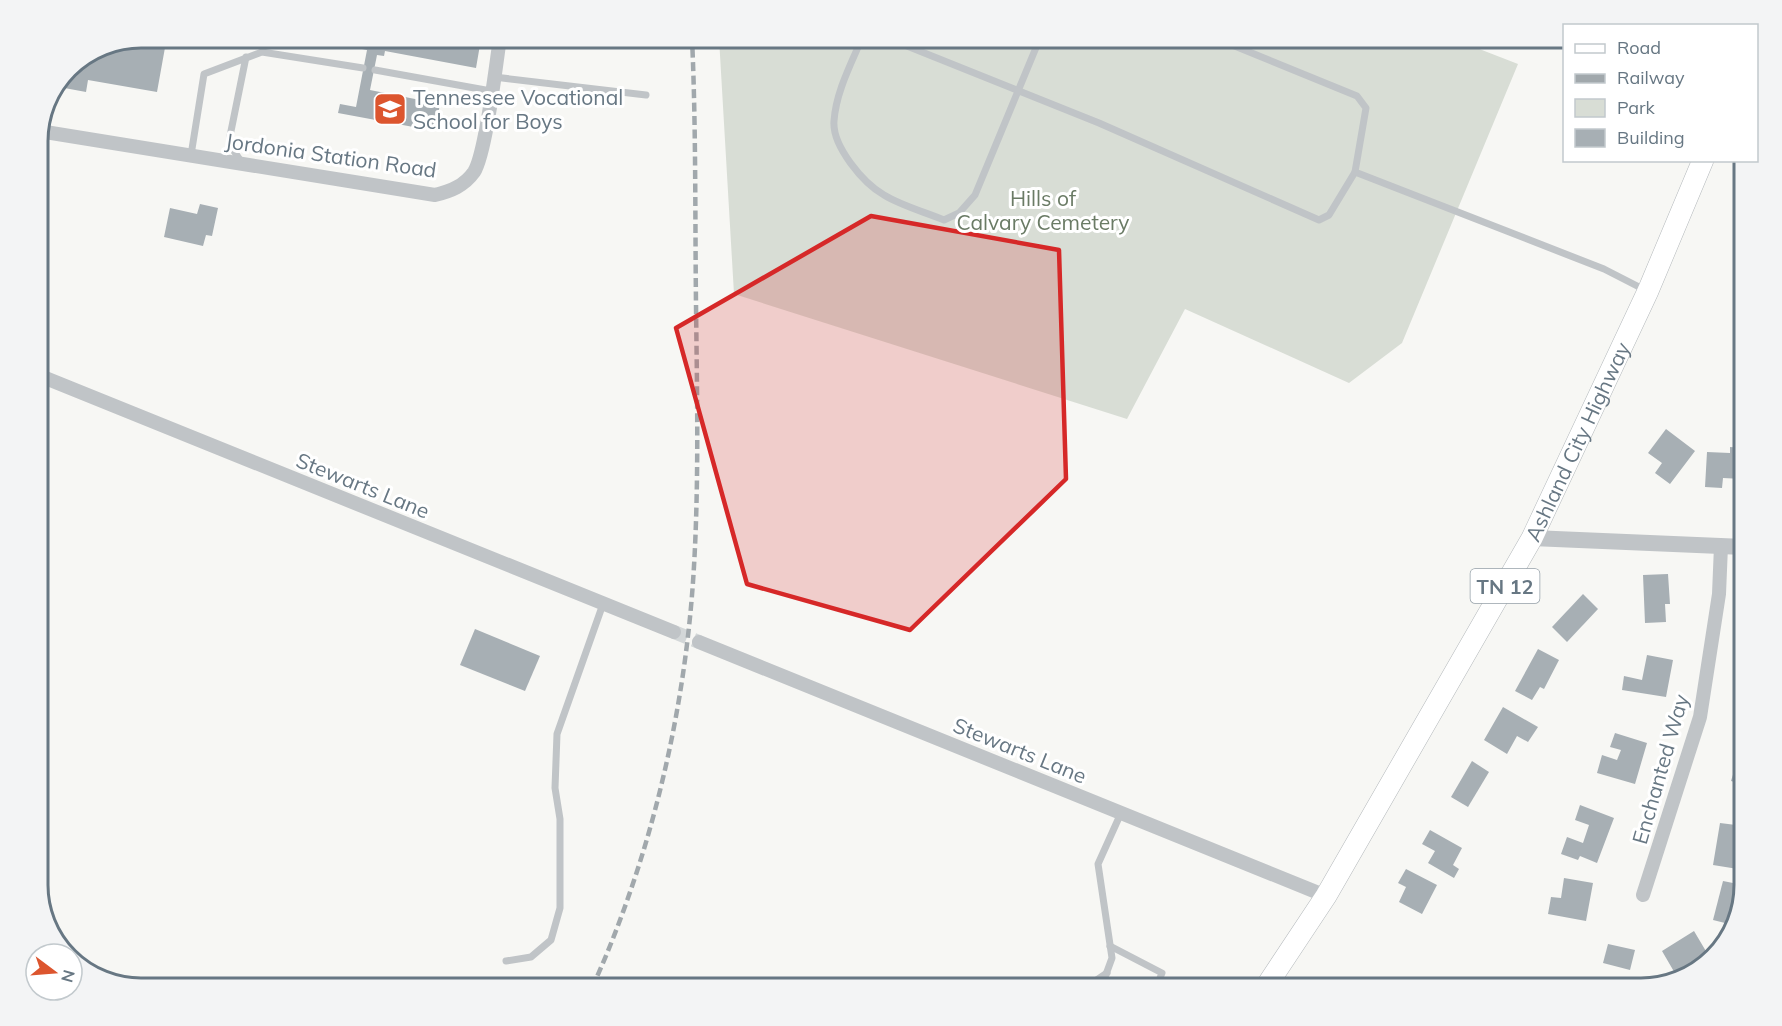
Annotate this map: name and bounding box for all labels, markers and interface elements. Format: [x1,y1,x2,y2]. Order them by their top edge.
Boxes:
legend [1563,24,1758,162]
text: Road [1617,36,1661,59]
text: Railway [1617,66,1685,89]
place label: Tennessee Vocational School for Boys [413,84,623,134]
school or university icon: Tennessee Vocational School for Boys [372,91,408,127]
text: Park [1617,96,1656,119]
text: Building [1617,126,1685,149]
street label: Jordonia Station Road [224,127,438,183]
park label: Hills of Calvary Cemetery [956,185,1130,235]
street label: Ashland City Highway [1519,338,1635,545]
street label: Stewarts Lane [293,446,433,524]
road number: TN 12 [1470,569,1540,603]
street label: Enchanted Way [1626,691,1694,847]
street label: Stewarts Lane [950,711,1090,789]
north arrow [24,942,84,1002]
text: N [57,968,80,985]

